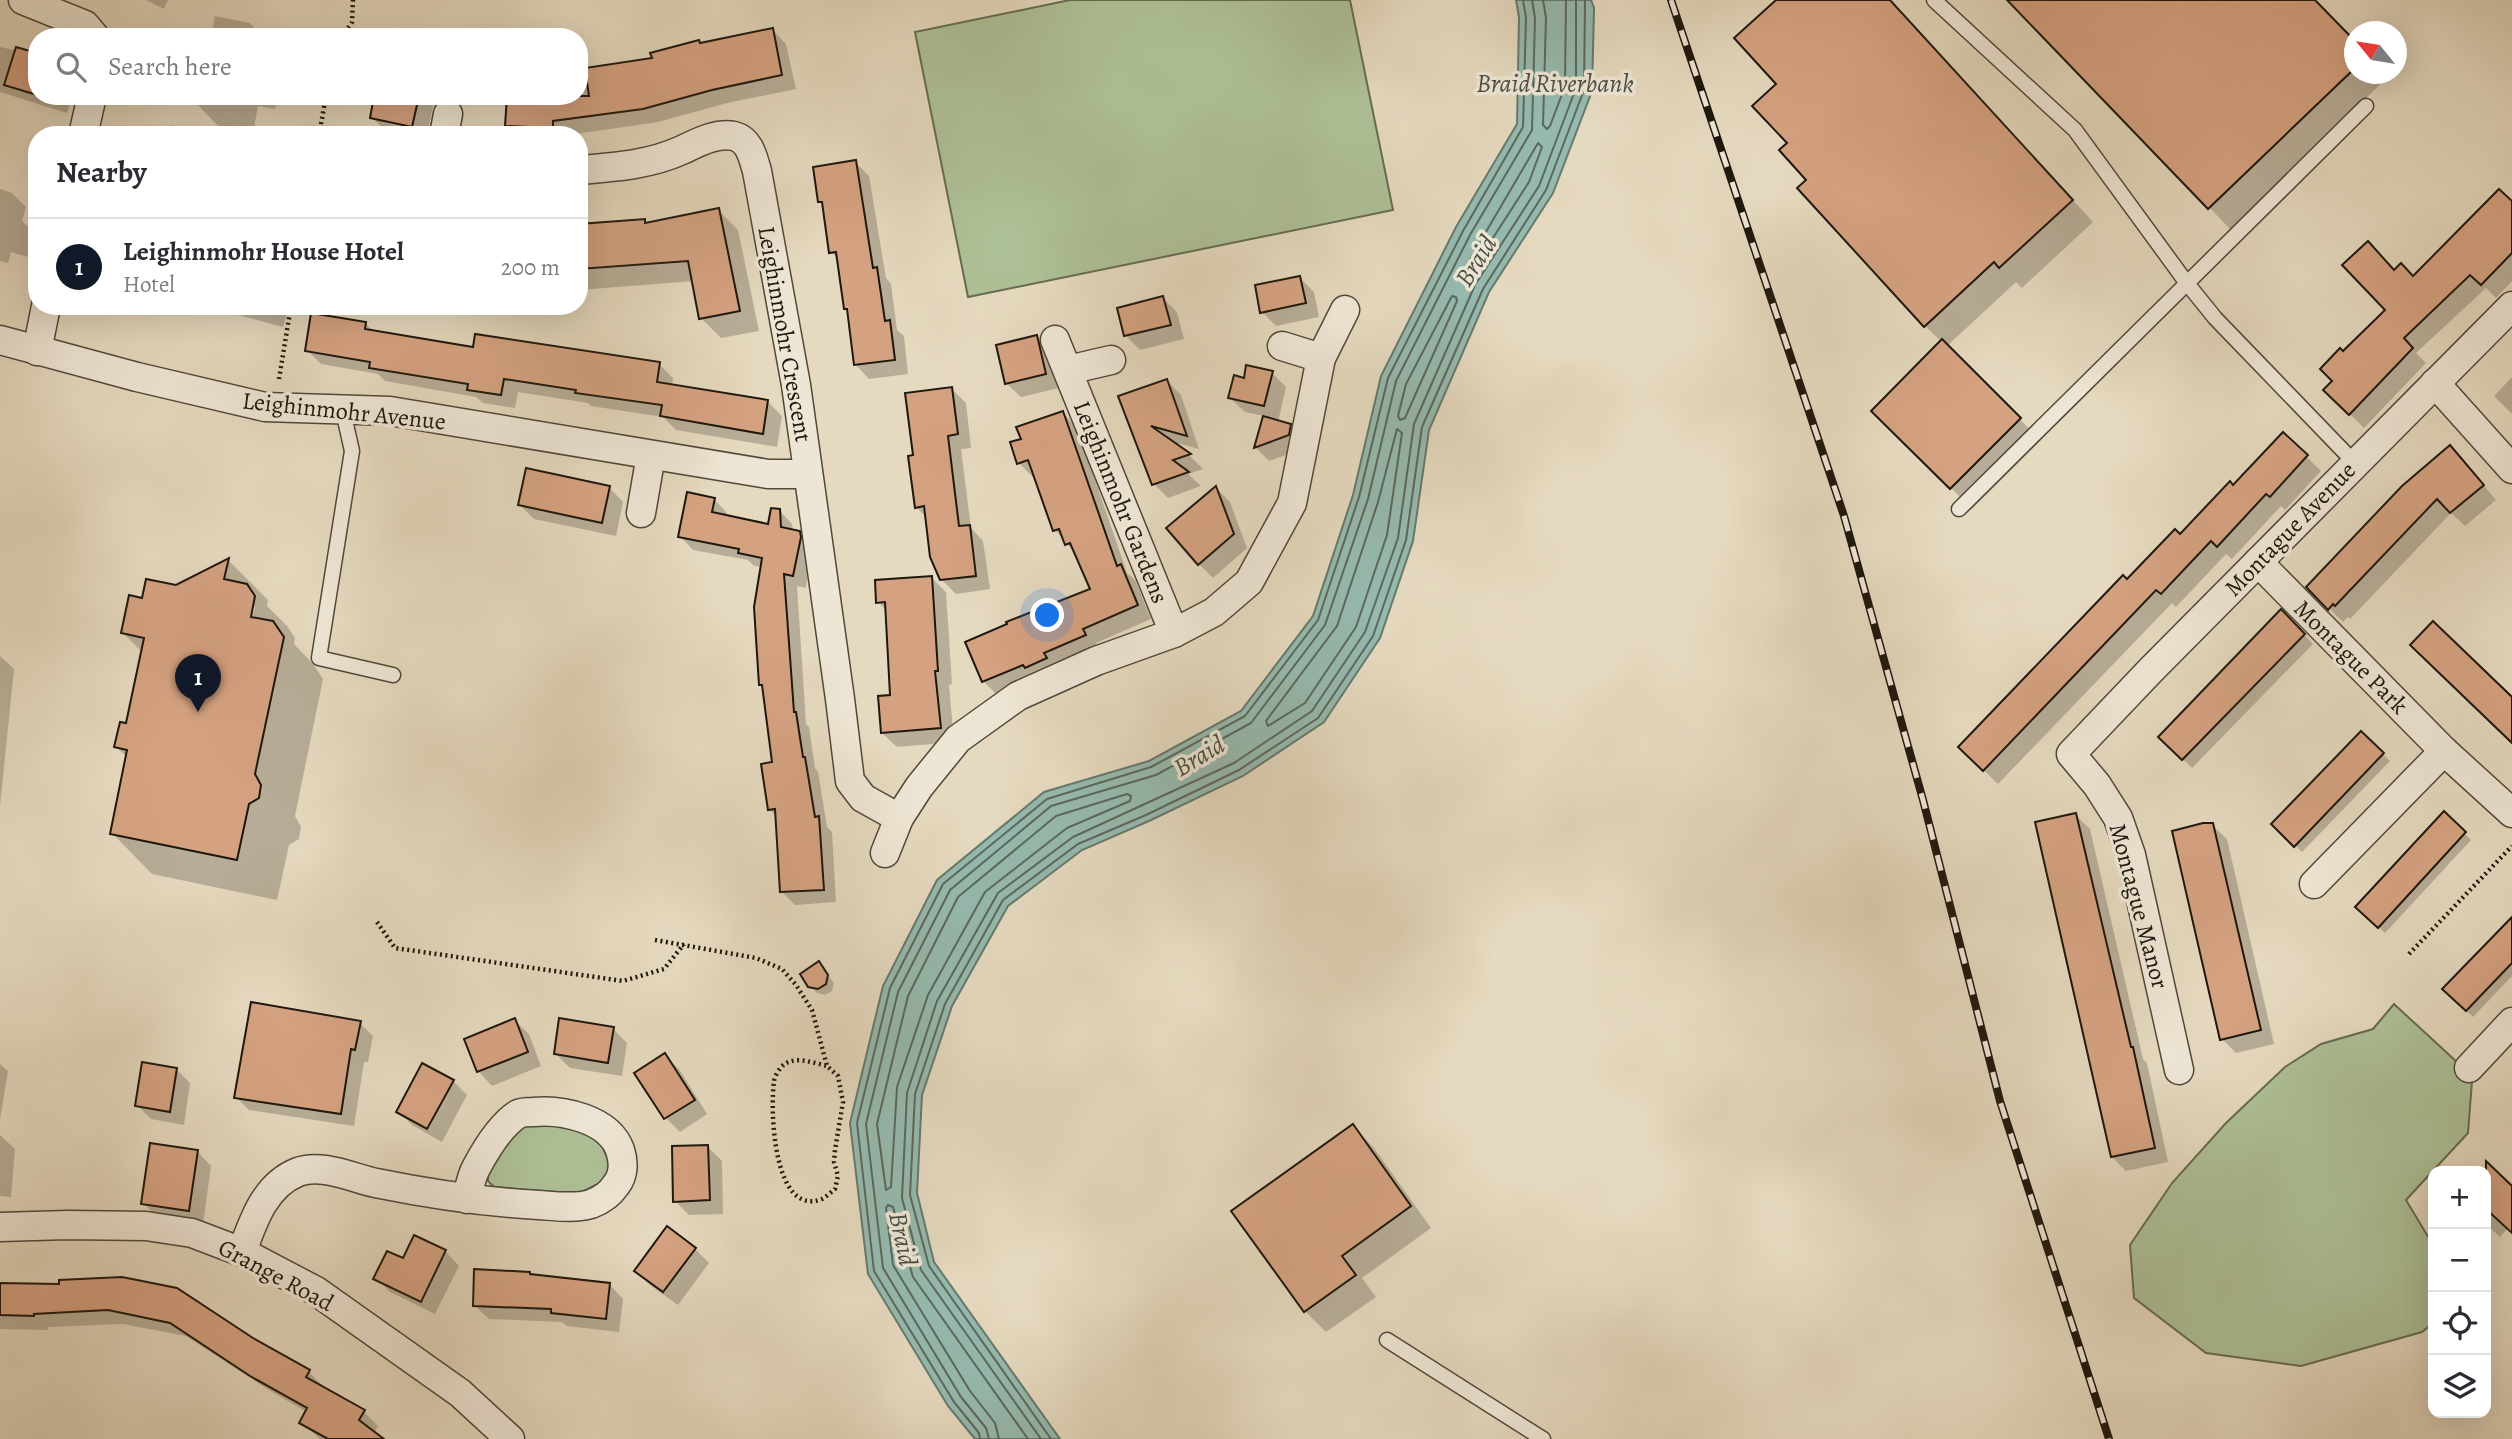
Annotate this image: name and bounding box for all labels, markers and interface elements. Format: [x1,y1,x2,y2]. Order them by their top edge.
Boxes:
north arrow [2344,21,2407,84]
search box [28,28,588,105]
icon: search [52,48,90,86]
text: Search here [108,49,232,84]
water label: Braid Riverbank [1476,66,1634,101]
text: Nearby [56,152,147,192]
street label: Leighinmohr Crescent [750,224,820,445]
water label: Braid [1447,229,1505,293]
text: Leighinmohr House Hotel [123,234,404,269]
text: 1 [75,252,83,283]
text: 200 m [501,252,560,283]
text: Hotel [123,269,175,300]
street label: Leighinmohr Avenue [241,384,447,438]
street label: Leighinmohr Gardens [1066,396,1176,608]
street label: Montague Avenue [2217,455,2363,603]
street label: Montague Park [2287,593,2415,721]
your location [1030,598,1064,632]
pin: 1 [175,654,221,712]
water label: Braid [1167,727,1231,785]
street label: Montague Manor [2102,820,2176,992]
map controls [2428,1166,2491,1418]
button: + [2428,1166,2491,1229]
water label: Braid [880,1209,926,1269]
button: − [2428,1229,2491,1292]
street label: Grange Road [213,1231,339,1319]
button: locate [2428,1292,2491,1355]
button: layers [2428,1355,2491,1418]

